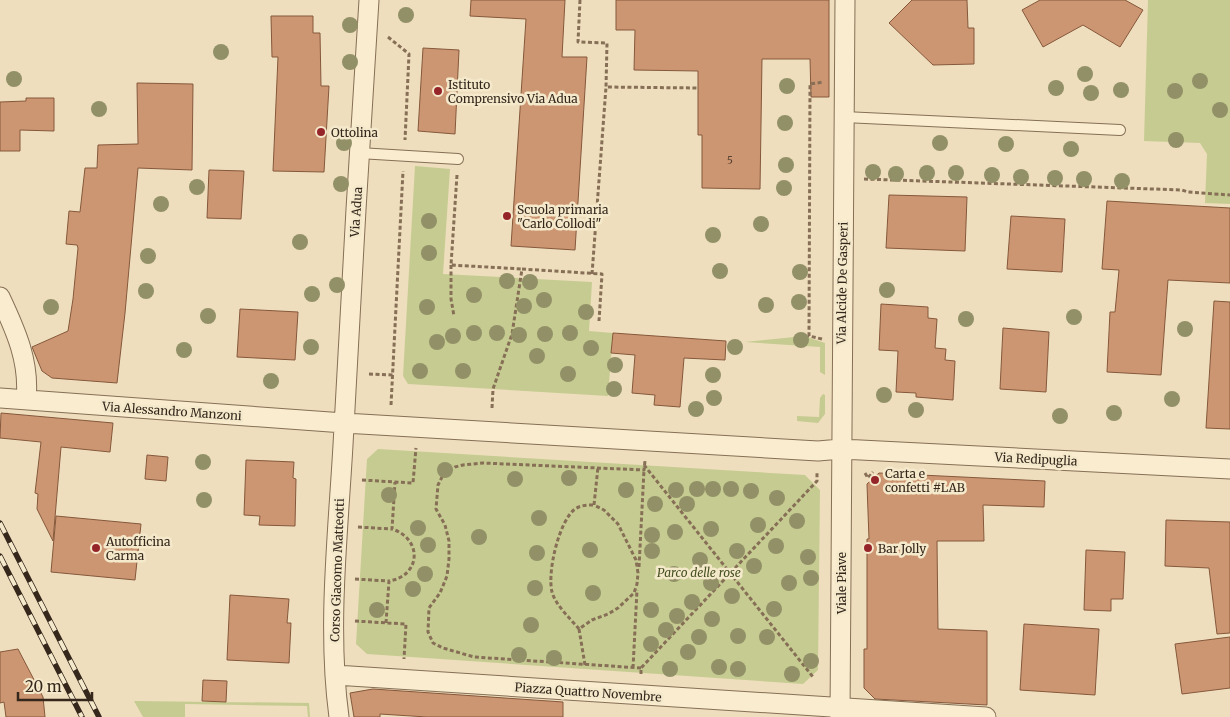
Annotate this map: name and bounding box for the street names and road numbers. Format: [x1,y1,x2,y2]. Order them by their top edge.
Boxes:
street label: Via Adua [347,186,365,239]
street label: Via Alcide De Gasperi [833,222,851,345]
street label: Via Alessandro Manzoni [101,399,242,423]
street label: Via Redipuglia [993,449,1078,469]
street label: Corso Giacomo Matteotti [327,498,347,642]
street label: Viale Piave [834,552,849,615]
street label: Piazza Quattro Novembre [514,679,662,705]

